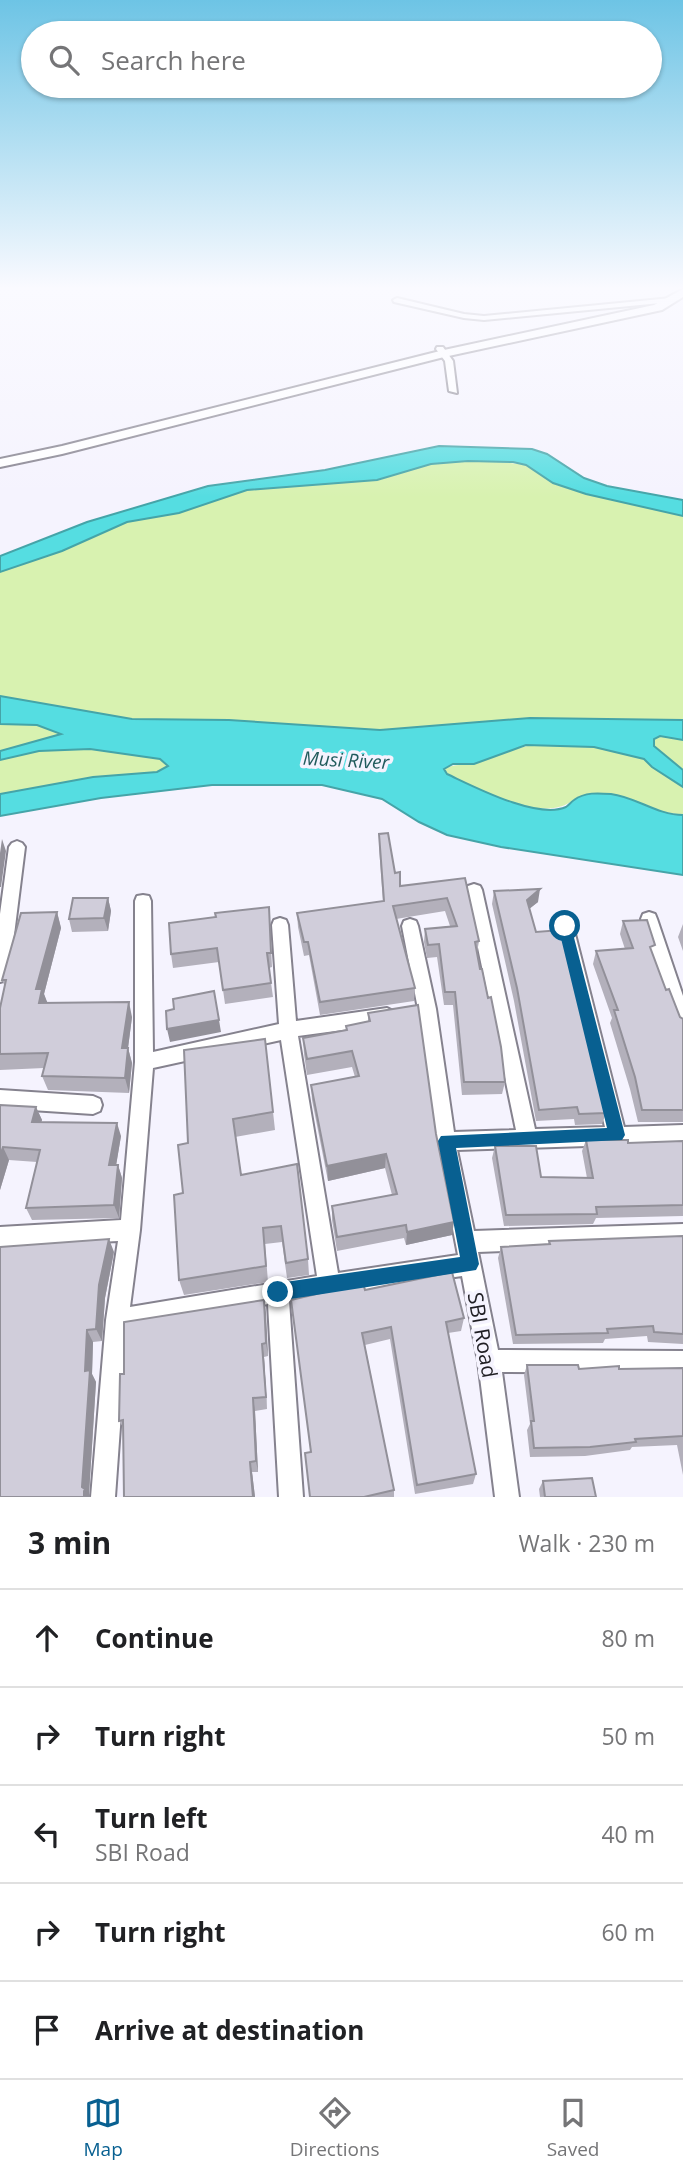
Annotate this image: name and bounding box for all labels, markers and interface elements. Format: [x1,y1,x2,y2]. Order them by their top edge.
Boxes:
search box [21,21,662,98]
icon: search [45,41,83,79]
text: Search here [101,42,246,78]
water label: Musi River [302,745,391,775]
route start [549,910,580,941]
route end [262,1276,293,1307]
street label: SBI Road [462,1290,504,1380]
text: 3 min [28,1522,111,1563]
text: Walk · 230 m [518,1527,655,1559]
icon: ahead [28,1619,66,1657]
text: Continue [95,1620,214,1656]
text: 80 m [601,1622,655,1654]
icon: right [28,1717,66,1755]
text: Turn right [95,1718,226,1754]
text: 50 m [601,1720,655,1752]
text: Turn left [95,1800,207,1836]
icon: left [28,1815,66,1853]
text: 40 m [601,1818,655,1850]
text: SBI Road [95,1836,190,1868]
icon: right [28,1913,66,1951]
text: Turn right [95,1914,226,1950]
text: 60 m [601,1916,655,1948]
icon: arrive [28,2011,66,2049]
text: Arrive at destination [95,2012,364,2048]
tab: Map [84,2094,123,2162]
tab: Directions [290,2094,380,2162]
tab: Saved [547,2094,599,2162]

